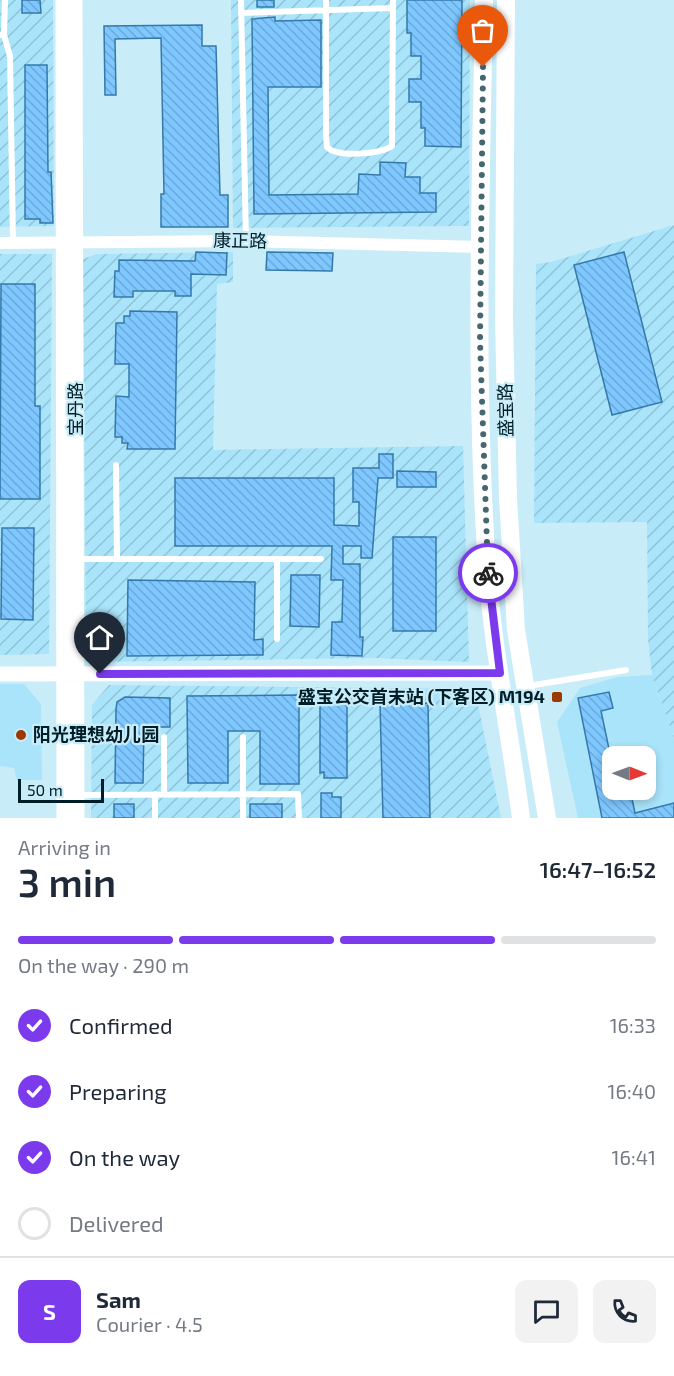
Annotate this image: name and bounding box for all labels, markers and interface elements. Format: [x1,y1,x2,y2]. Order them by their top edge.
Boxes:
pin [457,5,508,67]
icon: bag [466,14,499,47]
street label: 康正路 [213,229,267,251]
street label: 宝丹路 [64,382,86,436]
street label: 盛宝路 [494,383,516,437]
courier [458,543,518,603]
icon: bike [472,557,505,590]
pin [74,612,125,674]
icon: home [83,621,116,654]
place label: 盛宝公交首末站 (下客区) M194 [298,685,545,707]
marker: 盛宝公交首末站 (下客区) M194 [550,690,564,704]
place label: 阳光理想幼儿园 [33,723,159,745]
marker: 阳光理想幼儿园 [14,728,28,742]
north arrow [602,746,656,800]
map controls [602,746,656,800]
scale bar [18,776,104,804]
text: 50 m [27,780,63,799]
text: Arriving in [18,835,111,859]
text: 16:47–16:52 [540,856,656,882]
text: 3 min [18,858,116,905]
text: On the way · 290 m [18,953,189,977]
icon: check [18,1009,51,1042]
text: Confirmed [69,1012,173,1038]
text: 16:33 [610,1013,656,1037]
icon: check [18,1075,51,1108]
text: Preparing [69,1078,167,1104]
text: 16:40 [608,1079,656,1103]
icon: check [18,1141,51,1174]
text: On the way [69,1144,180,1170]
text: 16:41 [612,1145,656,1169]
text: Delivered [69,1210,164,1236]
button: chat [515,1280,578,1343]
button: phone [593,1280,656,1343]
text: Sam [96,1286,141,1312]
text: S [43,1298,56,1324]
text: Courier · 4.5 [96,1312,203,1336]

